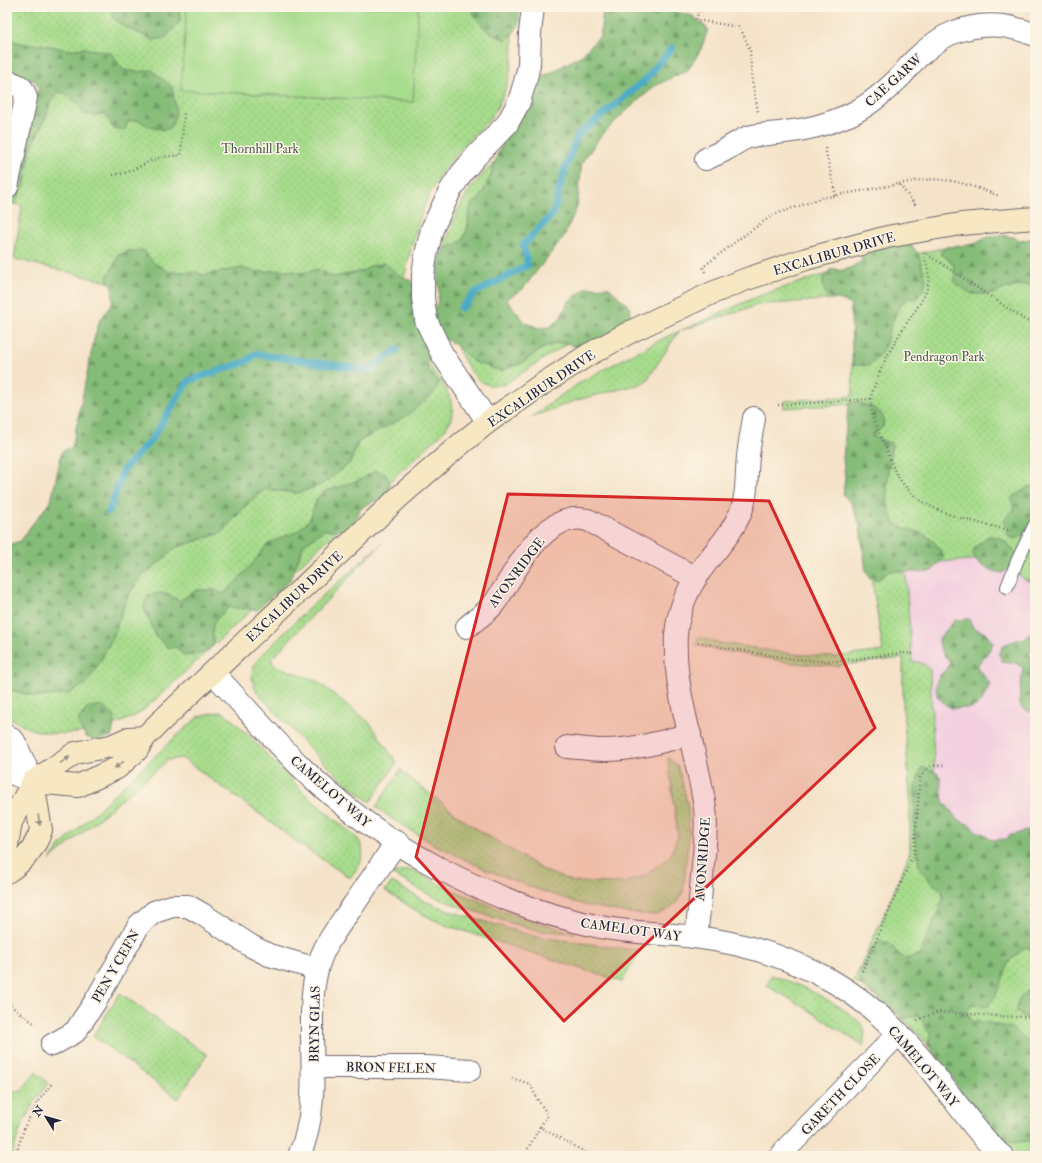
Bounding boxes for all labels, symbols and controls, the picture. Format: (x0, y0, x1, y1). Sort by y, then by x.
street label: CAE GARW (862, 51, 926, 110)
park label: Thornhill Park (221, 141, 300, 157)
street label: EXCALIBUR DRIVE (771, 229, 897, 279)
street label: EXCALIBUR DRIVE (485, 347, 598, 431)
park label: Pendragon Park (903, 349, 986, 365)
street label: AVONRIDGE (485, 534, 548, 612)
street label: EXCALIBUR DRIVE (243, 548, 346, 646)
street label: CAMELOT WAY (287, 752, 375, 832)
one-way arrow (60, 756, 70, 764)
one-way arrow (114, 761, 125, 769)
one-way arrow (36, 814, 42, 826)
street label: AVONRIDGE (692, 817, 714, 902)
street label: CAMELOT WAY (580, 915, 683, 945)
street label: PEN Y CEFN (89, 927, 143, 1006)
street label: BRYN GLAS (306, 985, 324, 1063)
street label: CAMELOT WAY (885, 1023, 963, 1111)
street label: GARETH CLOSE (798, 1051, 884, 1139)
street label: BRON FELEN (346, 1059, 437, 1077)
north arrow (26, 1097, 66, 1137)
text: N (30, 1103, 47, 1120)

